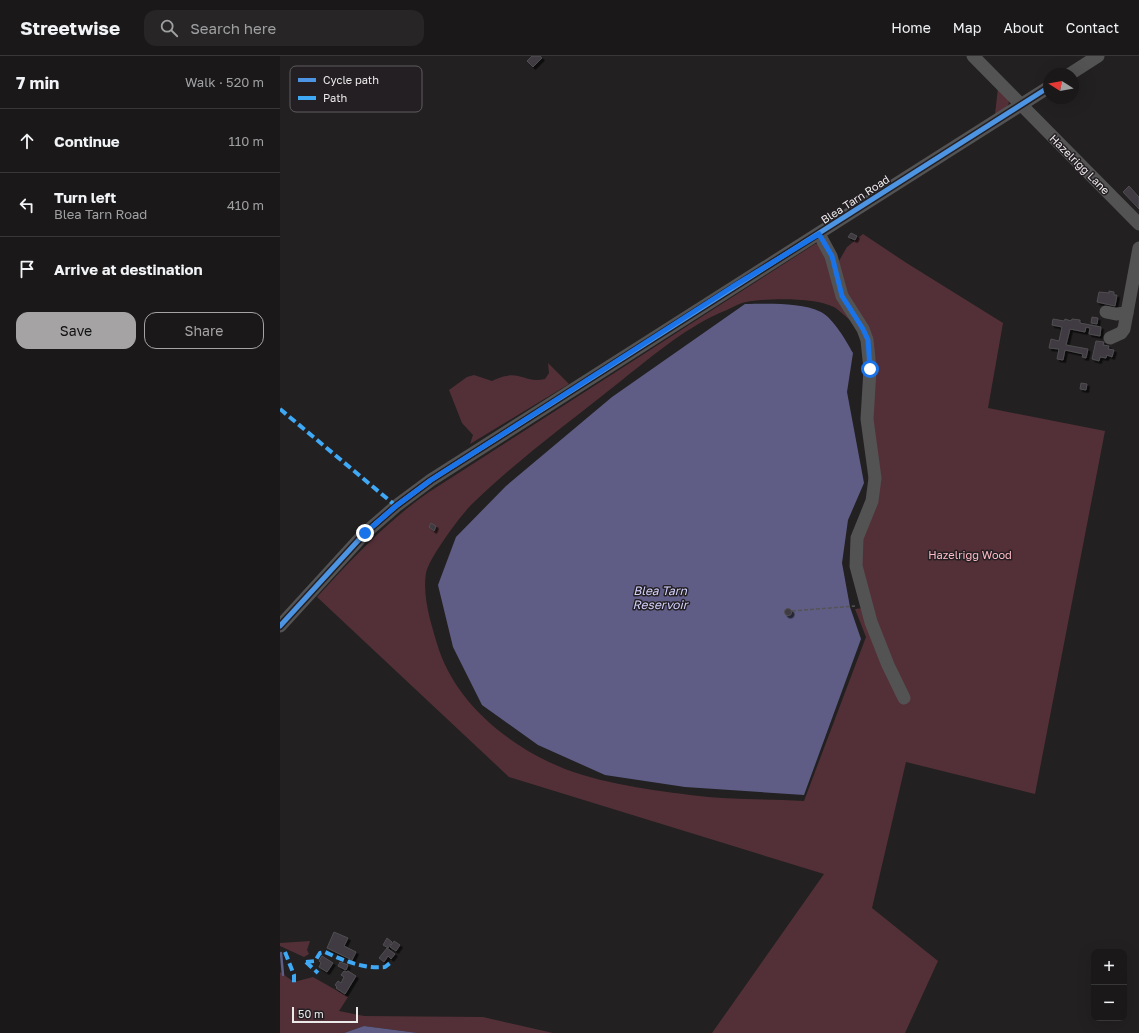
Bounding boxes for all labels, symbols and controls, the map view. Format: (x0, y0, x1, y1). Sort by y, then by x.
search box (144, 10, 424, 46)
text: Streetwise (20, 16, 120, 39)
icon: search (158, 17, 180, 39)
text: Search here (190, 19, 276, 37)
text: Home (891, 19, 931, 36)
text: Map (953, 19, 981, 36)
text: About (1003, 19, 1044, 36)
text: Contact (1066, 19, 1119, 36)
legend (290, 66, 422, 112)
north arrow (1043, 68, 1079, 104)
text: 7 min (16, 72, 59, 93)
text: Cycle path (323, 73, 379, 86)
text: Walk · 520 m (185, 74, 264, 90)
text: Path (323, 91, 347, 104)
icon: ahead (16, 130, 38, 152)
street label: Hazelrigg Lane (1047, 131, 1113, 197)
text: Continue (54, 132, 120, 150)
text: 110 m (229, 133, 264, 149)
street label: Blea Tarn Road (818, 172, 892, 226)
text: Turn left (54, 188, 116, 206)
icon: left (16, 194, 38, 216)
text: 410 m (227, 197, 264, 213)
text: Blea Tarn Road (54, 206, 147, 222)
icon: arrive (16, 258, 38, 280)
text: Arrive at destination (54, 260, 203, 278)
button: Save (16, 312, 136, 349)
button: Share (144, 312, 264, 349)
route start (861, 360, 879, 378)
route end (356, 524, 374, 542)
park label: Hazelrigg Wood (928, 548, 1012, 561)
water label: Blea Tarn Reservoir (633, 583, 690, 612)
map controls (1091, 949, 1127, 1021)
button: + (1091, 949, 1127, 985)
button: − (1091, 985, 1127, 1021)
scale bar (292, 1005, 358, 1024)
text: 50 m (298, 1007, 324, 1020)

